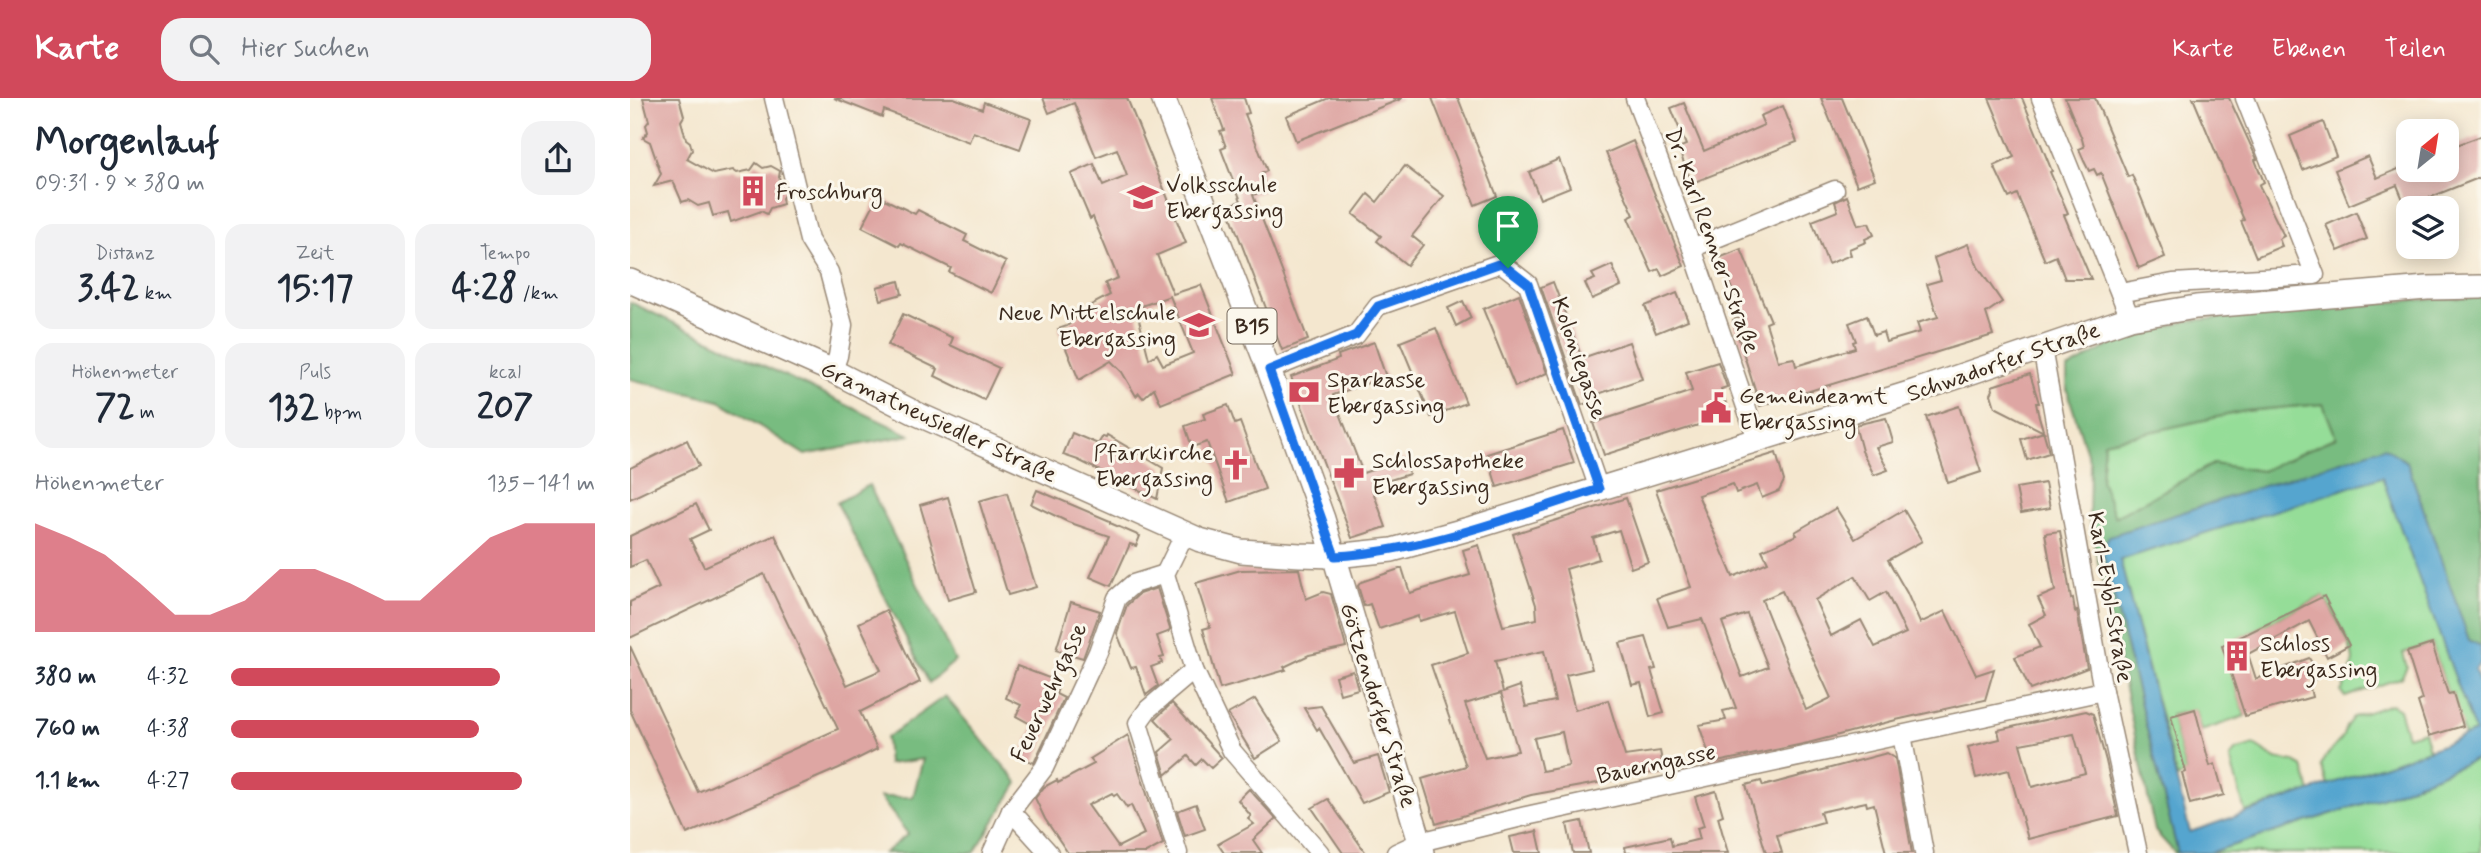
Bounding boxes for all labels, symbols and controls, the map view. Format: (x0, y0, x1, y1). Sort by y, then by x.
search box (161, 18, 651, 81)
text: Karte (35, 27, 119, 71)
icon: search (185, 30, 223, 68)
text: Hier suchen (241, 32, 370, 66)
text: Karte (2172, 34, 2234, 65)
text: Ebenen (2272, 34, 2346, 65)
text: Teilen (2384, 34, 2446, 65)
text: Morgenlauf (35, 118, 219, 167)
north arrow (2396, 119, 2459, 182)
map controls (2396, 119, 2459, 259)
button: share (521, 121, 595, 195)
street label: Dr. Karl Renner-Straße (1656, 124, 1766, 358)
text: 09:31 · 9 × 380 m (35, 169, 205, 199)
place label: Volksschule Ebergassing (1166, 171, 1283, 229)
building icon: Froschburg (736, 174, 770, 208)
place label: Froschburg (776, 178, 883, 210)
school or university icon: Volksschule Ebergassing (1126, 180, 1160, 214)
pin (1478, 196, 1538, 268)
button: layers (2396, 196, 2459, 259)
icon: arrive (1489, 207, 1527, 245)
text: Distanz (95, 241, 155, 266)
text: Zeit (296, 241, 334, 266)
text: Tempo (480, 241, 530, 266)
text: 3.42 (78, 266, 140, 312)
text: 15:17 (277, 266, 353, 312)
text: 4:28 (451, 266, 517, 312)
text: km (140, 281, 172, 306)
text: /km (517, 281, 559, 306)
street label: Koloniegasse (1543, 294, 1613, 424)
place label: Neue Mittelschule Ebergassing (998, 299, 1176, 357)
school or university icon: Neue Mittelschule Ebergassing (1182, 308, 1216, 342)
road number: B15 (1228, 308, 1276, 344)
street label: Schwadorfer Straße (1903, 316, 2104, 410)
street label: Gramatneusiedler Straße (815, 355, 1061, 491)
text: Höhenmeter (72, 360, 178, 385)
text: Puls (299, 360, 331, 385)
text: kcal (489, 360, 521, 385)
place label: Sparkasse Ebergassing (1327, 366, 1444, 424)
bank icon: Sparkasse Ebergassing (1287, 375, 1321, 409)
place label: Gemeindeamt Ebergassing (1739, 382, 1888, 440)
text: 72 (95, 385, 135, 431)
text: 132 (268, 385, 319, 431)
text: 207 (477, 385, 533, 431)
public building icon: Gemeindeamt Ebergassing (1699, 391, 1733, 425)
text: m (135, 400, 155, 425)
text: bpm (319, 400, 362, 425)
place label: Pfarrkirche Ebergassing (1093, 439, 1213, 497)
place label: Schlossapotheke Ebergassing (1372, 447, 1524, 505)
church icon: Pfarrkirche Ebergassing (1219, 448, 1253, 482)
pharmacy icon: Schlossapotheke Ebergassing (1332, 456, 1366, 490)
text: Höhenmeter (35, 469, 164, 499)
text: 135–141 m (487, 469, 595, 499)
street label: Karl-Eybl-Straße (2079, 510, 2139, 685)
street label: Götzendorfer Straße (1332, 599, 1423, 812)
street label: Feuerwehrgasse (1004, 618, 1097, 768)
place label: Schloss Ebergassing (2260, 630, 2377, 688)
building icon: Schloss Ebergassing (2220, 639, 2254, 673)
text: 380 m (35, 662, 96, 692)
text: 4:32 (147, 662, 189, 692)
text: 760 m (35, 714, 100, 744)
text: 4:38 (147, 714, 190, 744)
street label: Bauerngasse (1594, 738, 1719, 794)
text: 1.1 km (35, 766, 100, 796)
text: 4:27 (147, 766, 189, 796)

